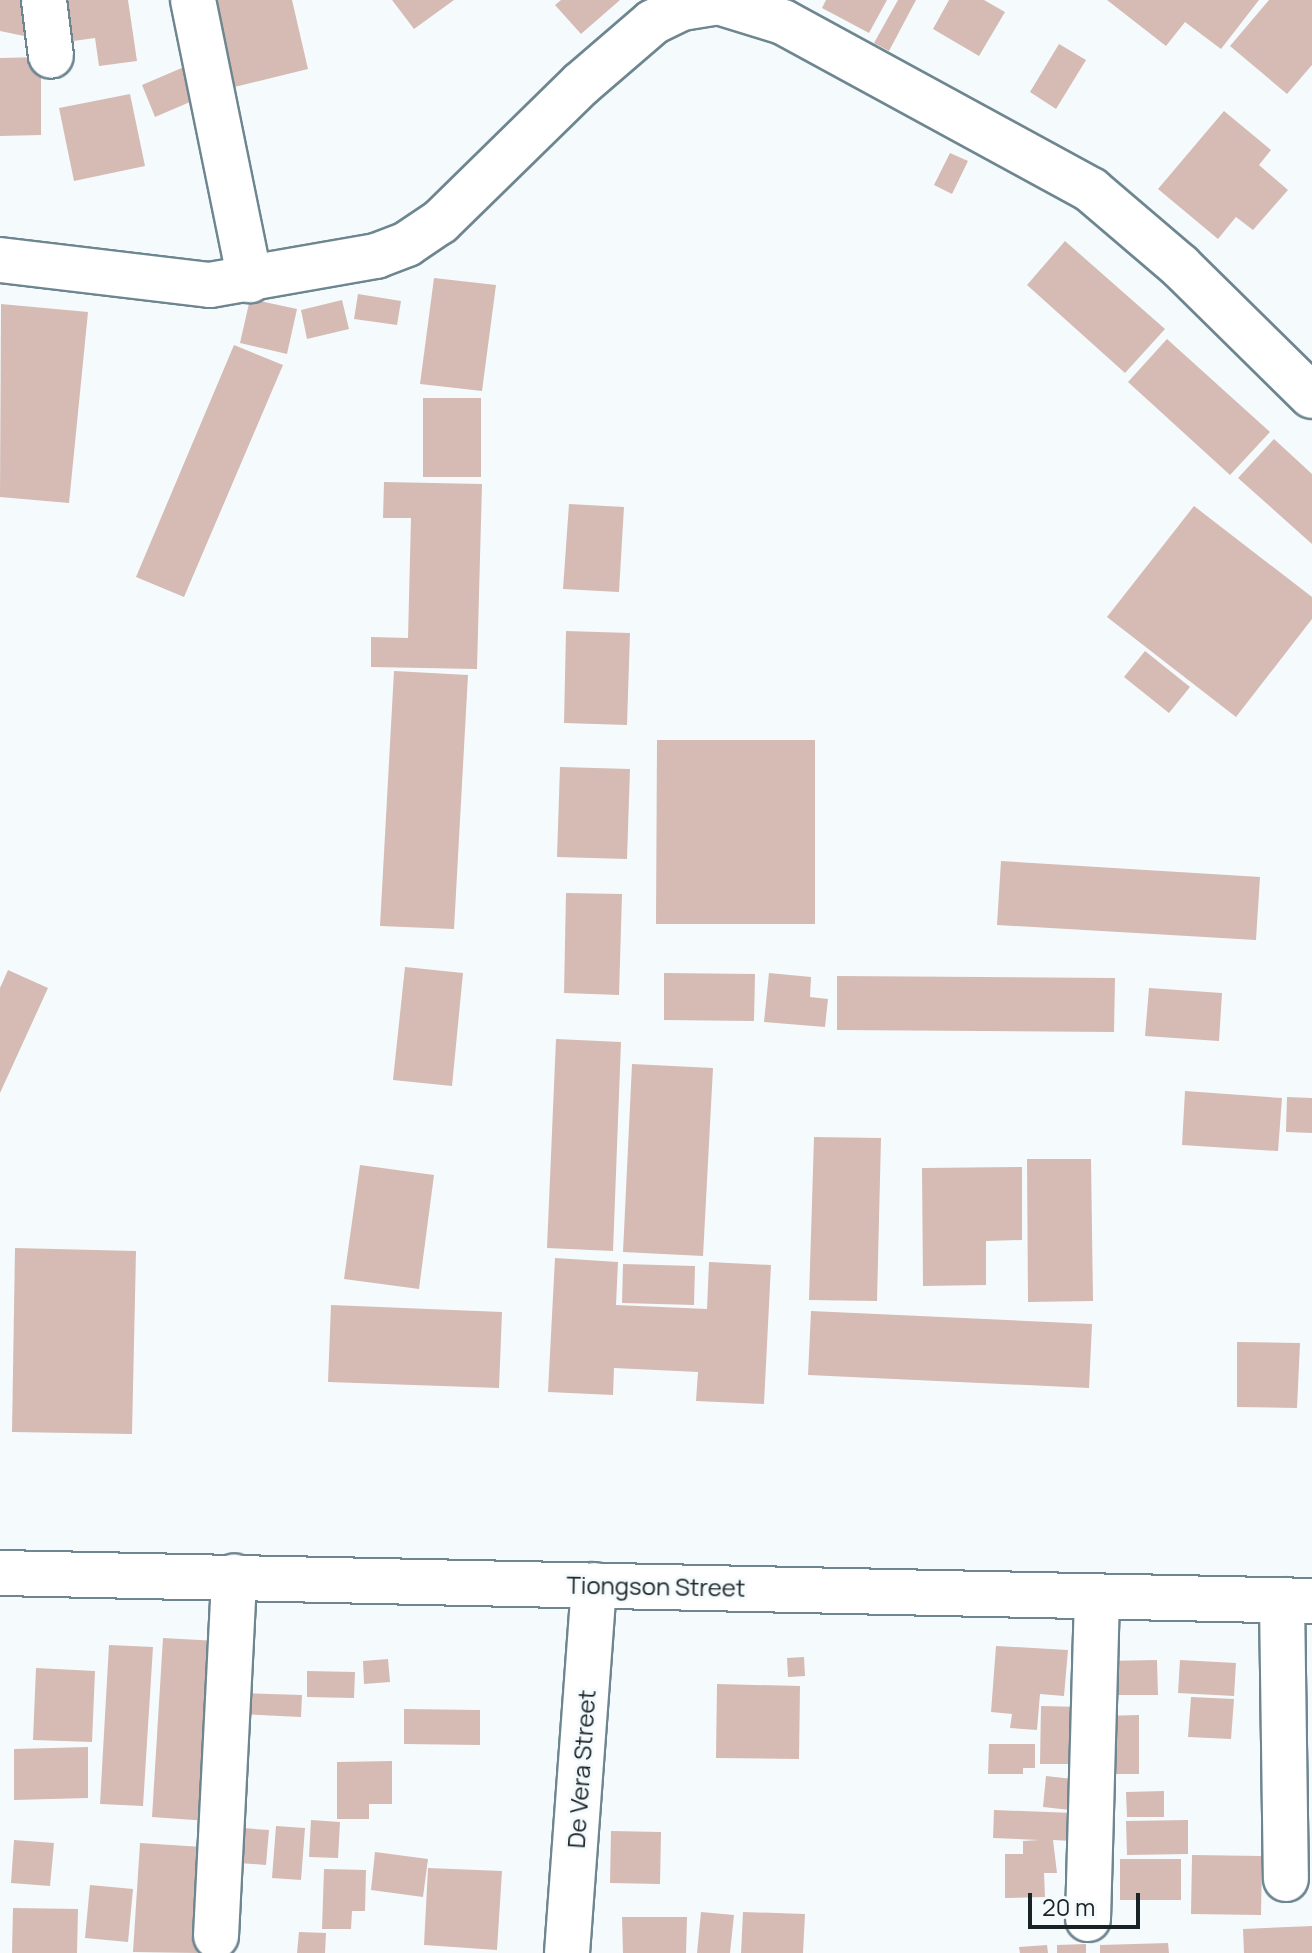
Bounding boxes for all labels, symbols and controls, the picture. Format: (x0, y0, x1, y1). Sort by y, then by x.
street label: Tiongson Street (566, 1570, 746, 1602)
street label: De Vera Street (561, 1689, 601, 1849)
scale bar (1032, 1877, 1144, 1927)
text: 20 m (1042, 1890, 1095, 1923)

